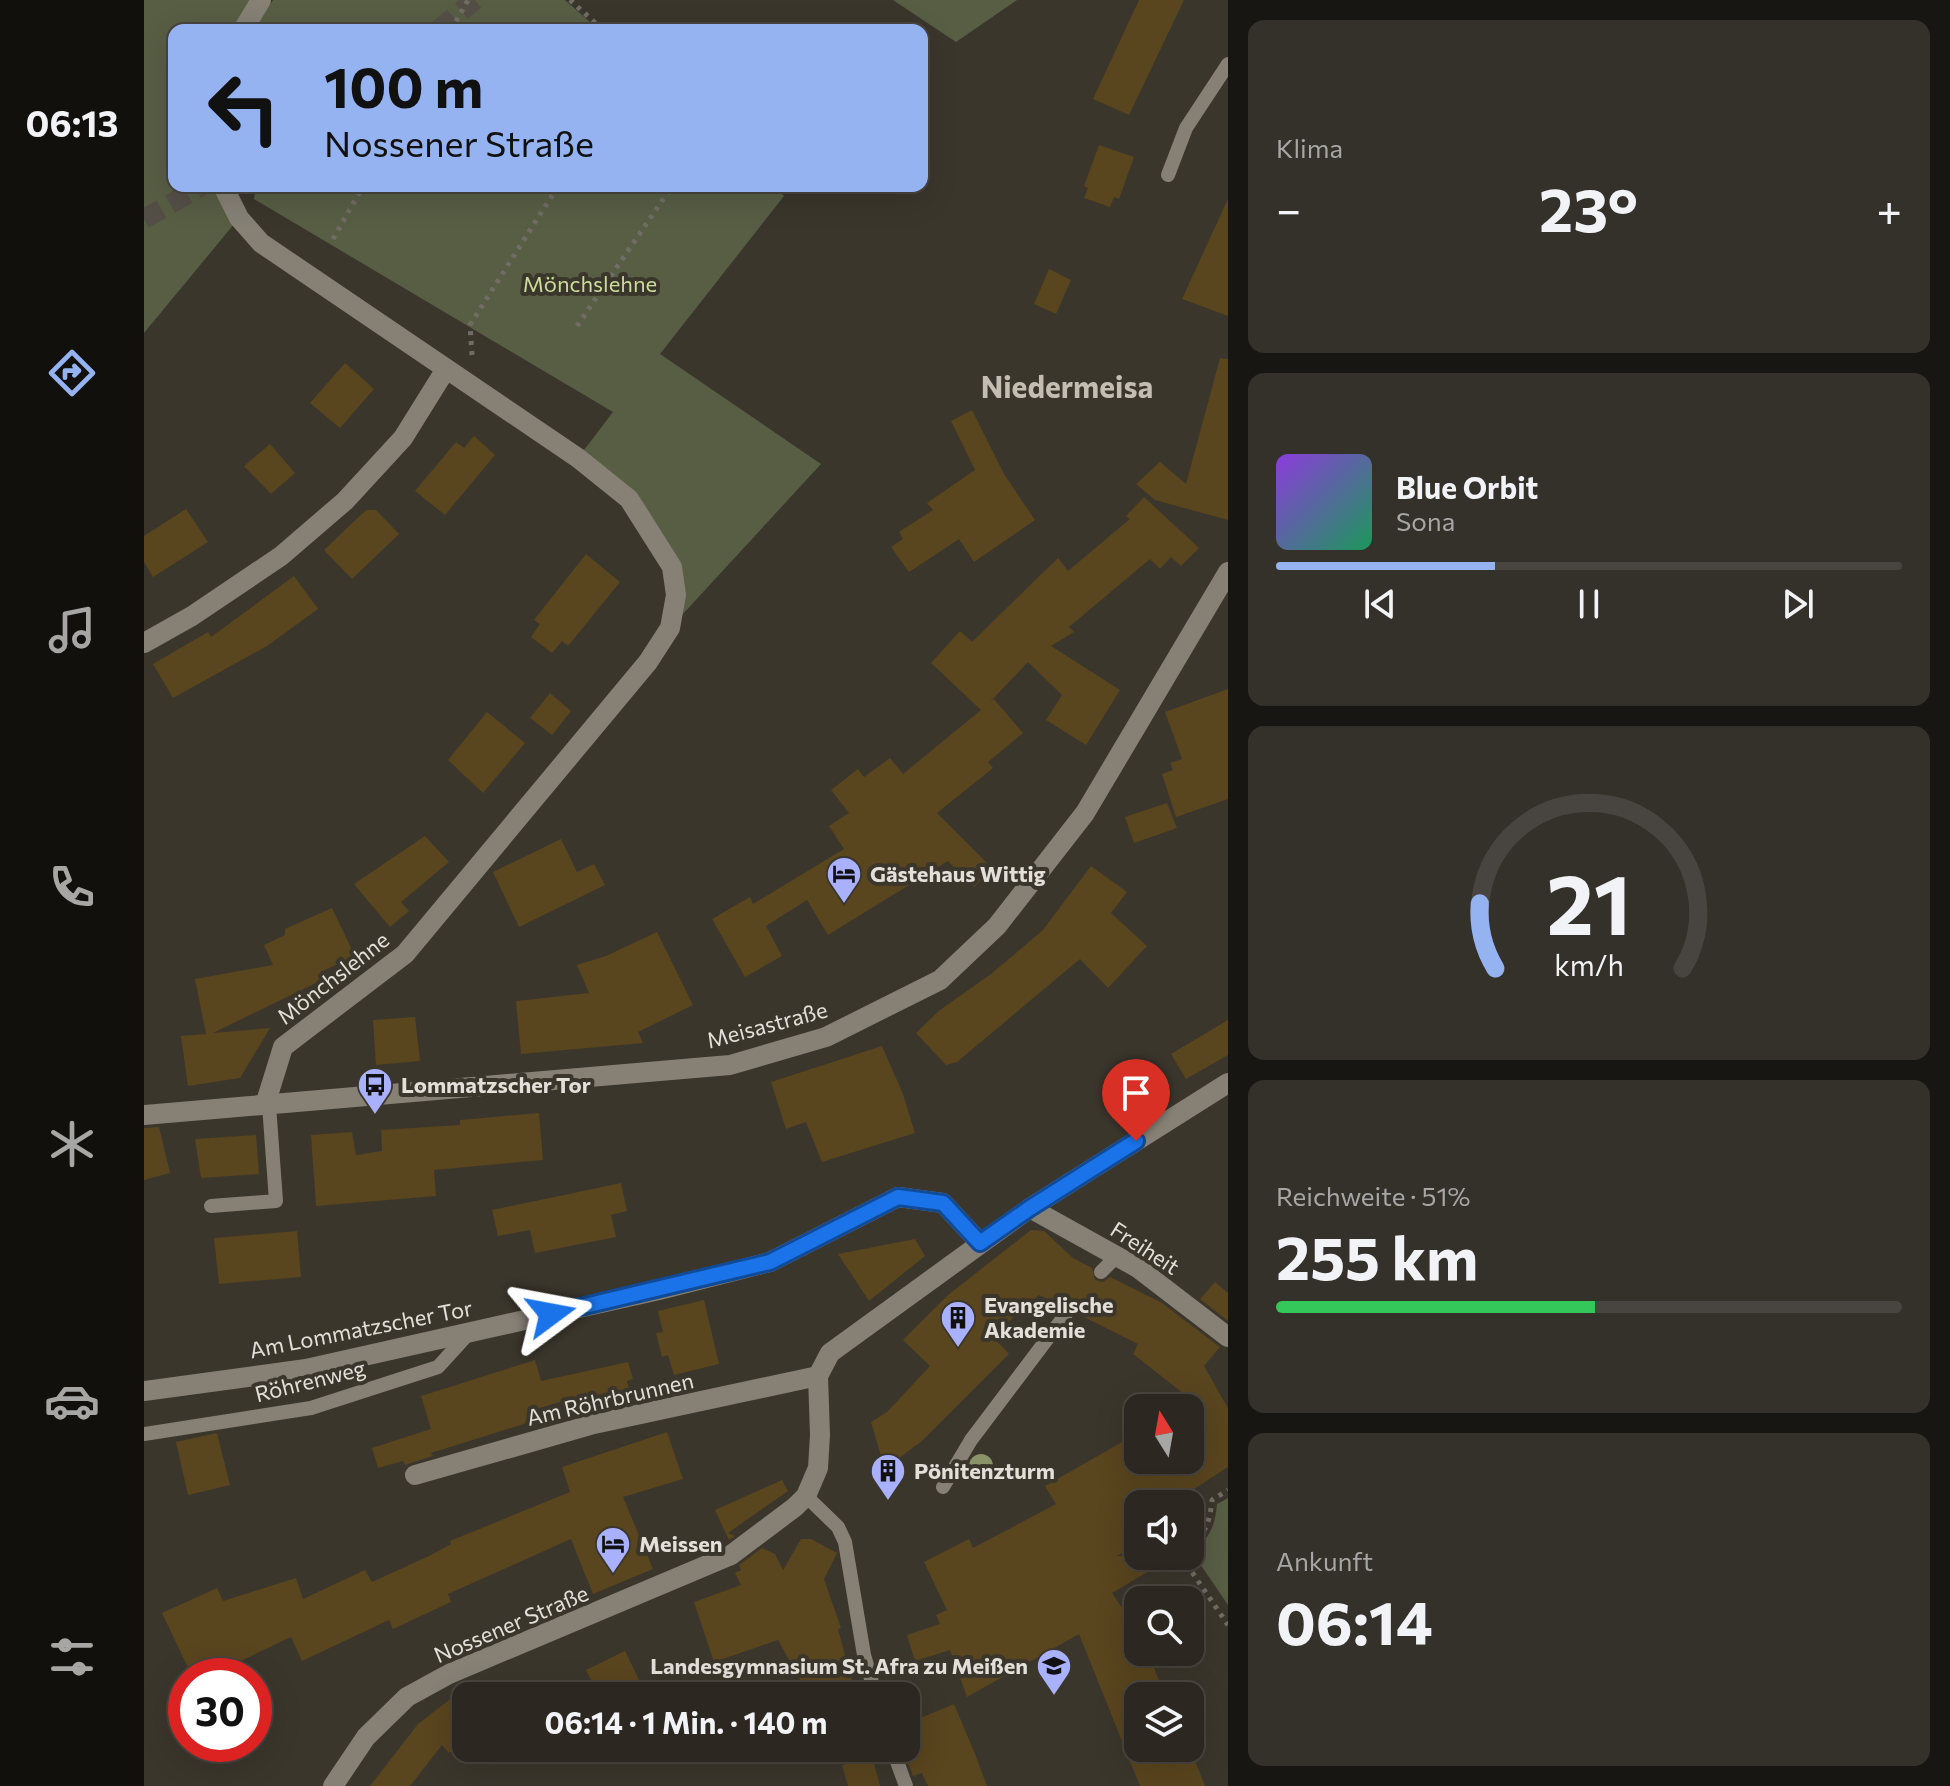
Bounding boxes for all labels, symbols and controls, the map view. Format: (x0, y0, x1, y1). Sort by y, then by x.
text: 100 m (324, 51, 483, 120)
icon: left (192, 56, 296, 160)
text: 06:13 (26, 100, 118, 144)
text: Nossener Straße (324, 120, 594, 164)
text: Klima (1276, 132, 1343, 163)
text: 23° (1539, 171, 1638, 244)
text: − (1276, 181, 1301, 235)
text: + (1876, 181, 1902, 235)
park label: Mönchslehne (523, 270, 657, 297)
icon: directions (44, 345, 100, 401)
district label: Niedermeisa (981, 367, 1153, 404)
text: Blue Orbit (1396, 468, 1538, 505)
text: Sona (1396, 505, 1455, 536)
icon: previous (1358, 582, 1402, 626)
icon: pause (1567, 582, 1611, 626)
icon: next (1776, 582, 1820, 626)
icon: music (44, 602, 100, 658)
text: 21 (1547, 850, 1631, 952)
hotel icon: Gästehaus Wittig (825, 855, 863, 905)
icon: phone (44, 859, 100, 915)
place label: Gästehaus Wittig (870, 860, 1046, 887)
street label: Mönchslehne (271, 926, 394, 1030)
text: km/h (1554, 947, 1624, 982)
street label: Meisastraße (704, 995, 830, 1054)
pin (1102, 1059, 1170, 1141)
bus stop icon: Lommatzscher Tor (356, 1066, 394, 1116)
place label: Lommatzscher Tor (401, 1071, 591, 1098)
icon: arrive (1114, 1071, 1158, 1115)
icon: climate (44, 1116, 100, 1172)
text: Reichweite · 51% (1276, 1180, 1470, 1211)
street label: Freiheit (1106, 1215, 1185, 1280)
text: 255 km (1276, 1219, 1478, 1292)
position arrow (509, 1272, 593, 1356)
place label: Evangelische Akademie (984, 1291, 1113, 1343)
street label: Am Lommatzscher Tor (247, 1294, 475, 1363)
building icon: Evangelische Akademie (939, 1299, 977, 1349)
street label: Röhrenweg (252, 1354, 368, 1407)
street label: Am Röhrbrunnen (524, 1366, 696, 1431)
icon: car (44, 1373, 100, 1429)
north arrow (1124, 1394, 1204, 1474)
map controls (1124, 1394, 1204, 1762)
building icon: Pönitenzturm (869, 1452, 907, 1502)
place label: Pönitenzturm (914, 1457, 1055, 1484)
button: sound (1124, 1490, 1204, 1570)
hotel icon: Meissen (594, 1525, 632, 1575)
place label: Meissen (639, 1530, 723, 1557)
text: Ankunft (1276, 1545, 1373, 1576)
street label: Nossener Straße (430, 1579, 592, 1668)
text: 06:14 (1276, 1584, 1433, 1657)
button: search (1124, 1586, 1204, 1666)
icon: filters (44, 1629, 100, 1685)
school or university icon: Landesgymnasium St. Afra zu Meißen (1035, 1647, 1073, 1697)
place label: Landesgymnasium St. Afra zu Meißen (650, 1652, 1028, 1679)
speed limit sign: 30 (168, 1658, 272, 1762)
button: layers (1124, 1682, 1204, 1762)
text: 06:14 · 1 Min. · 140 m (545, 1703, 827, 1740)

